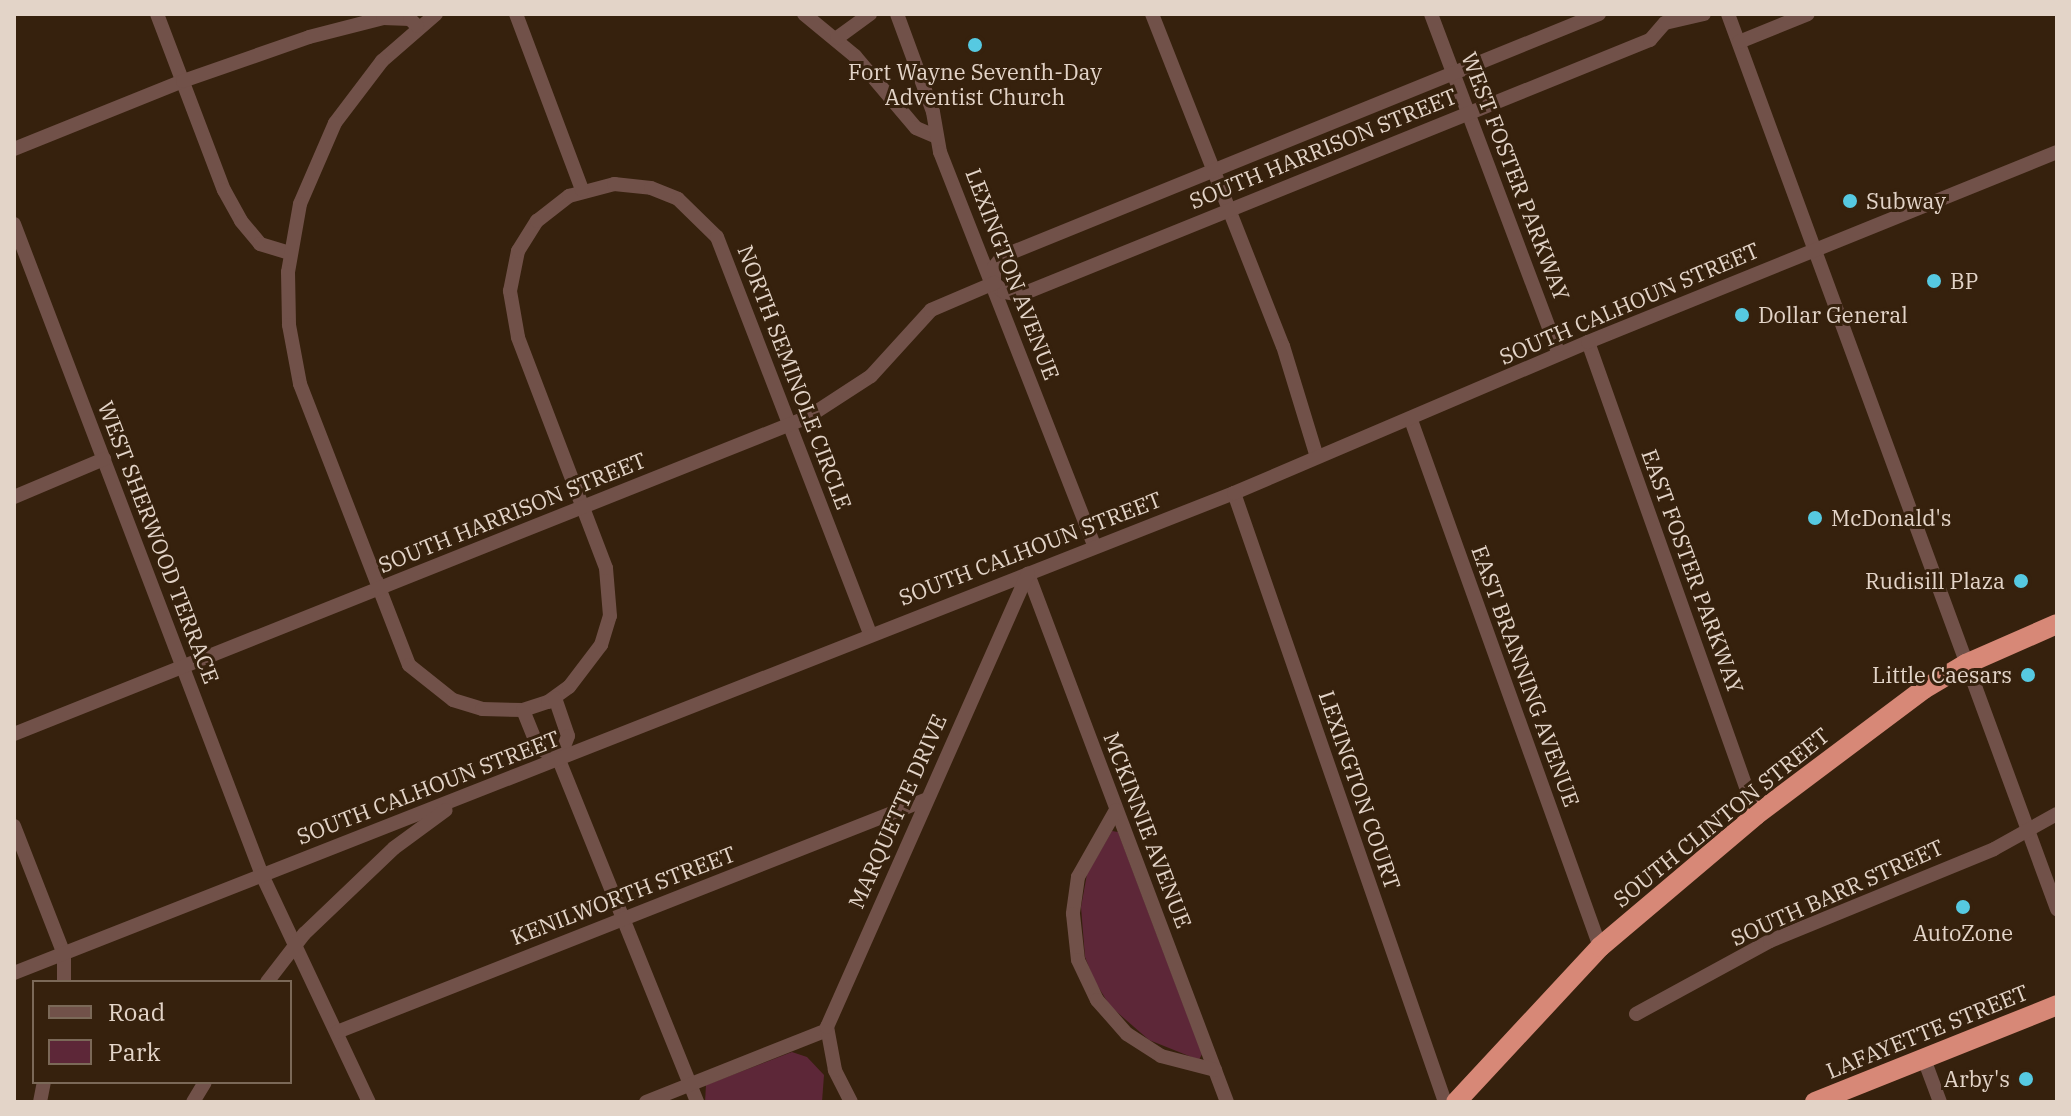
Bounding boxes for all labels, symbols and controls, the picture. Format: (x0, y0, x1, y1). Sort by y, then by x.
marker: Fort Wayne Seventh-Day Adventist Church (966, 36, 984, 54)
street label: WEST FOSTER PARKWAY (1456, 48, 1576, 304)
place label: Fort Wayne Seventh-Day Adventist Church (848, 58, 1102, 110)
street label: SOUTH HARRISON STREET (1185, 82, 1461, 214)
street label: LEXINGTON AVENUE (961, 165, 1065, 383)
place label: Subway (1866, 188, 1946, 214)
marker: Subway (1841, 192, 1859, 210)
street label: SOUTH CALHOUN STREET (1495, 236, 1763, 370)
street label: NORTH SEMINOLE CIRCLE (732, 241, 858, 513)
place label: BP (1950, 268, 1978, 294)
marker: BP (1925, 272, 1943, 290)
place label: Dollar General (1758, 302, 1908, 328)
marker: Dollar General (1733, 306, 1751, 324)
street label: WEST SHERWOOD TERRACE (93, 397, 225, 687)
street label: EAST FOSTER PARKWAY (1636, 445, 1750, 697)
street label: SOUTH HARRISON STREET (374, 446, 650, 578)
street label: SOUTH CALHOUN STREET (895, 486, 1165, 610)
place label: McDonald's (1831, 505, 1952, 531)
marker: McDonald's (1806, 509, 1824, 527)
street label: EAST BRANNING AVENUE (1466, 542, 1586, 810)
place label: Rudisill Plaza (1865, 568, 2005, 594)
marker: Rudisill Plaza (2012, 572, 2030, 590)
place label: Little Caesars (1872, 662, 2012, 688)
marker: Little Caesars (2019, 666, 2037, 684)
street label: LEXINGTON COURT (1314, 687, 1406, 893)
street label: MARQUETTE DRIVE (842, 710, 952, 912)
street label: SOUTH CLINTON STREET (1608, 722, 1834, 912)
street label: SOUTH CALHOUN STREET (293, 725, 563, 849)
street label: MCKINNIE AVENUE (1098, 728, 1198, 932)
street label: SOUTH BARR STREET (1727, 833, 1947, 951)
street label: KENILWORTH STREET (507, 840, 739, 950)
marker: AutoZone (1954, 898, 1972, 916)
place label: AutoZone (1913, 920, 2013, 946)
street label: LAFAYETTE STREET (1822, 978, 2032, 1084)
legend (32, 980, 292, 1084)
text: Road (108, 996, 165, 1028)
text: Park (108, 1036, 160, 1068)
place label: Arby's (1944, 1066, 2010, 1092)
marker: Arby's (2017, 1070, 2035, 1088)

